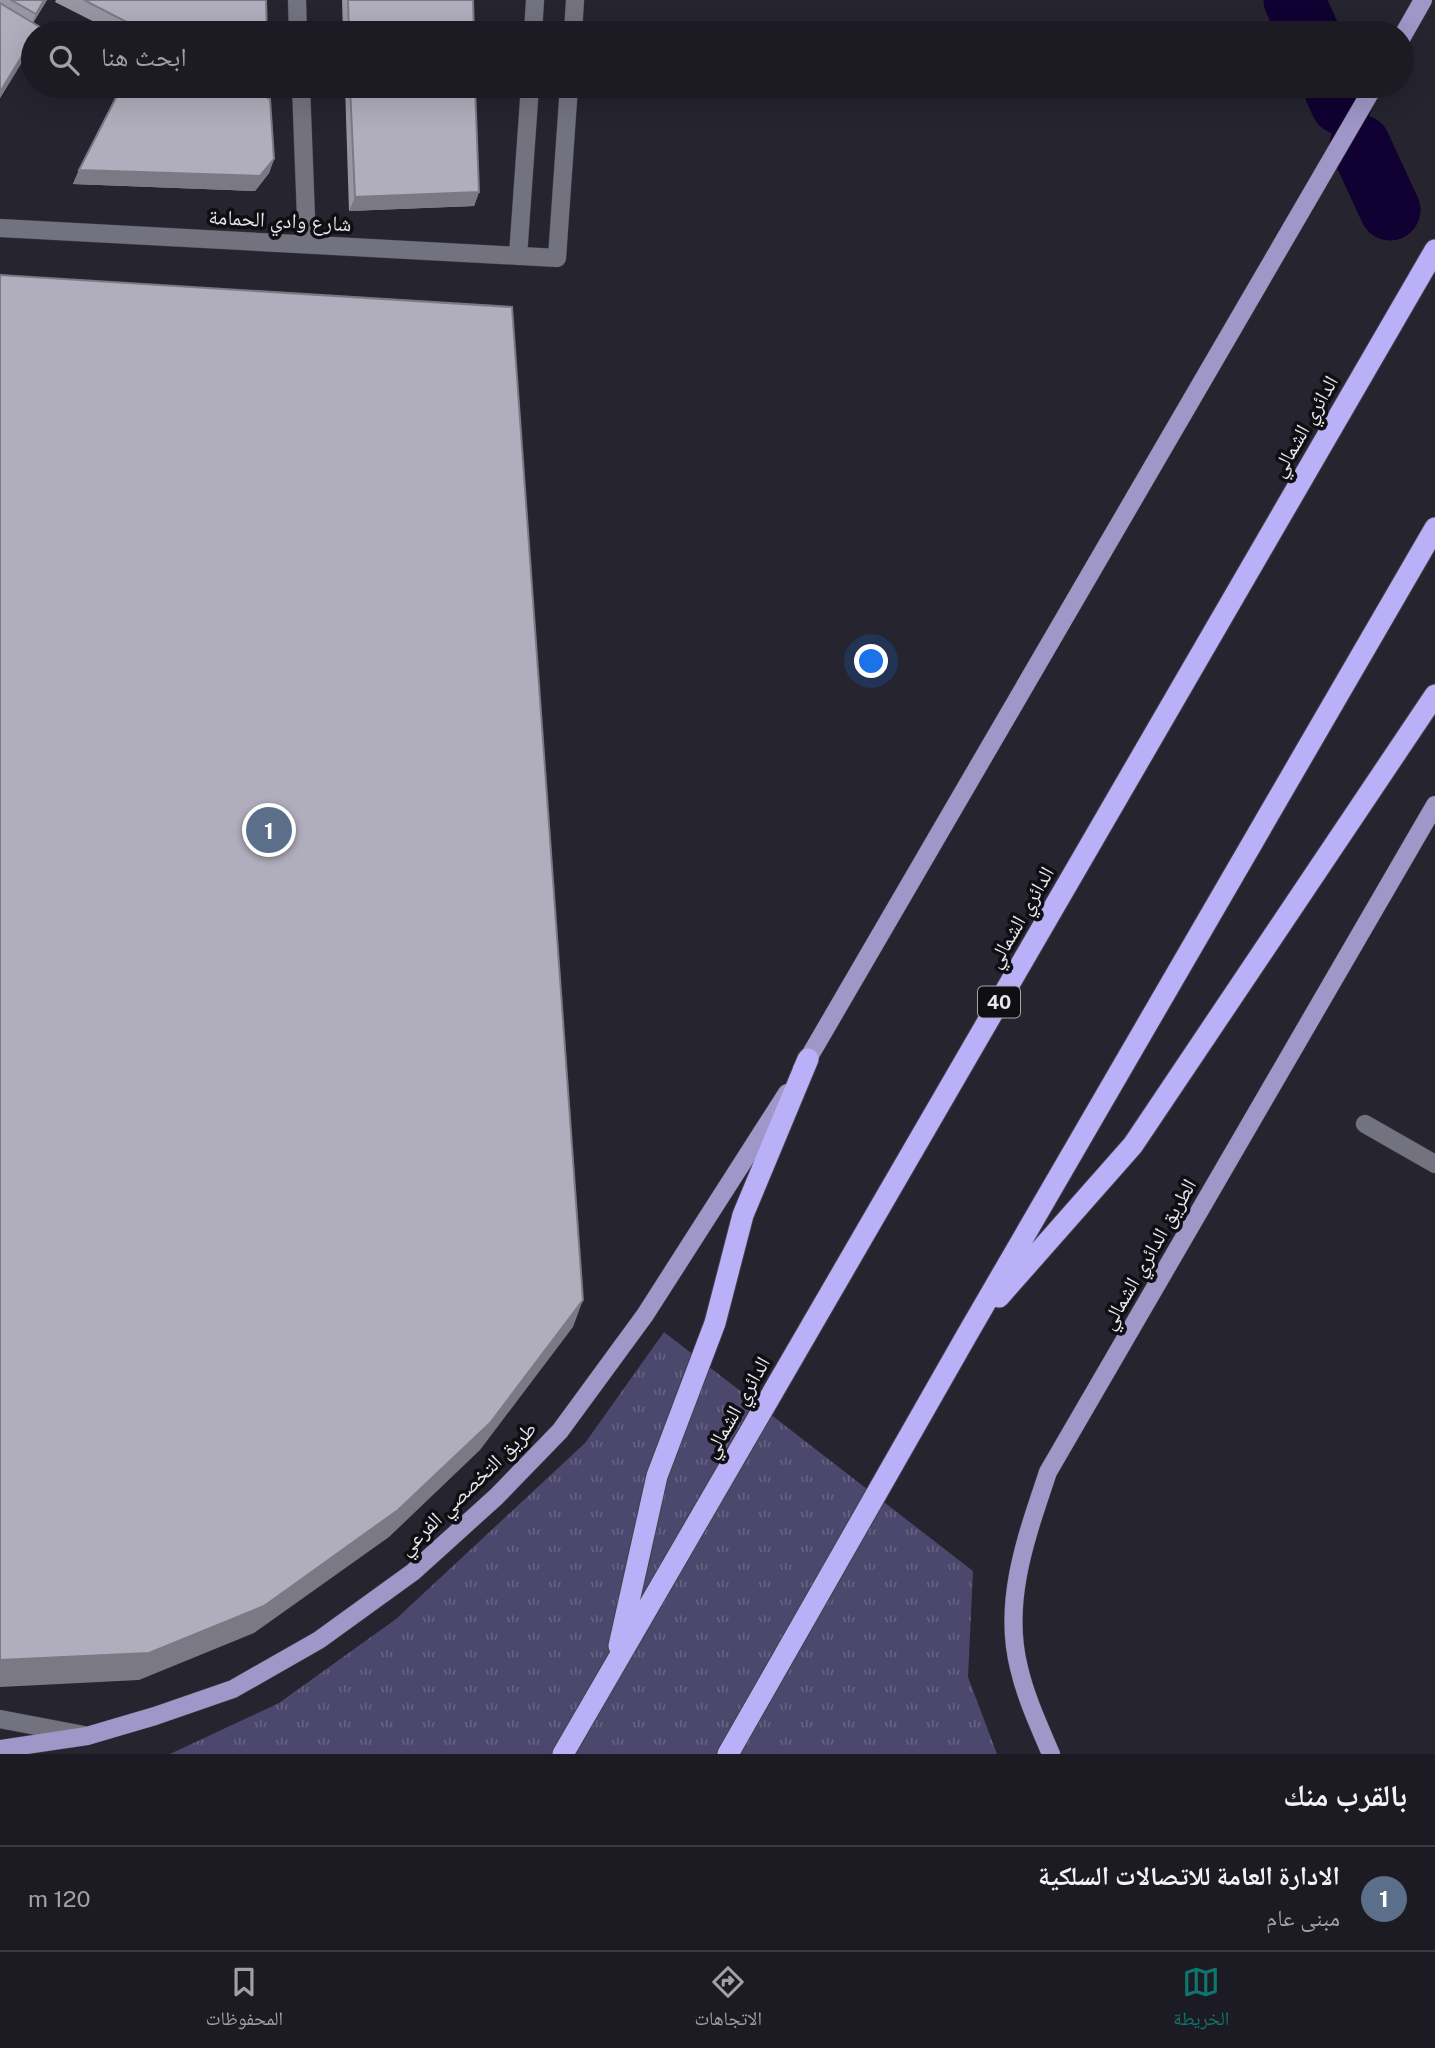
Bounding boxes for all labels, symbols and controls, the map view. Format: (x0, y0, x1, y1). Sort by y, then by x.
search box (21, 21, 1414, 98)
icon: search (45, 41, 83, 79)
text: ابحث هنا (101, 41, 187, 72)
street label: شارع وادي الحمامة (208, 204, 352, 241)
street label: الدائري الشمالي (1265, 371, 1347, 483)
your location (854, 644, 888, 678)
pin: 1 (246, 804, 292, 856)
street label: الدائري الشمالي (981, 862, 1063, 974)
road number: 40 (978, 986, 1020, 1018)
street label: الطريق الدائري الشمالي (1095, 1174, 1205, 1336)
street label: الدائري الشمالي (697, 1352, 779, 1464)
street label: طريق التخصصي الفرعي (393, 1416, 544, 1563)
text: بالقرب منك (1283, 1777, 1407, 1813)
text: الادارة العامة للاتصالات السلكية (1038, 1860, 1340, 1891)
text: 120 m (28, 1885, 91, 1912)
text: 1 (1379, 1885, 1389, 1912)
text: مبنى عام (1266, 1904, 1340, 1931)
tab: المحفوظات (206, 1963, 283, 2037)
tab: الاتجاهات (694, 1963, 762, 2037)
tab: الخريطة (1173, 1963, 1229, 2037)

